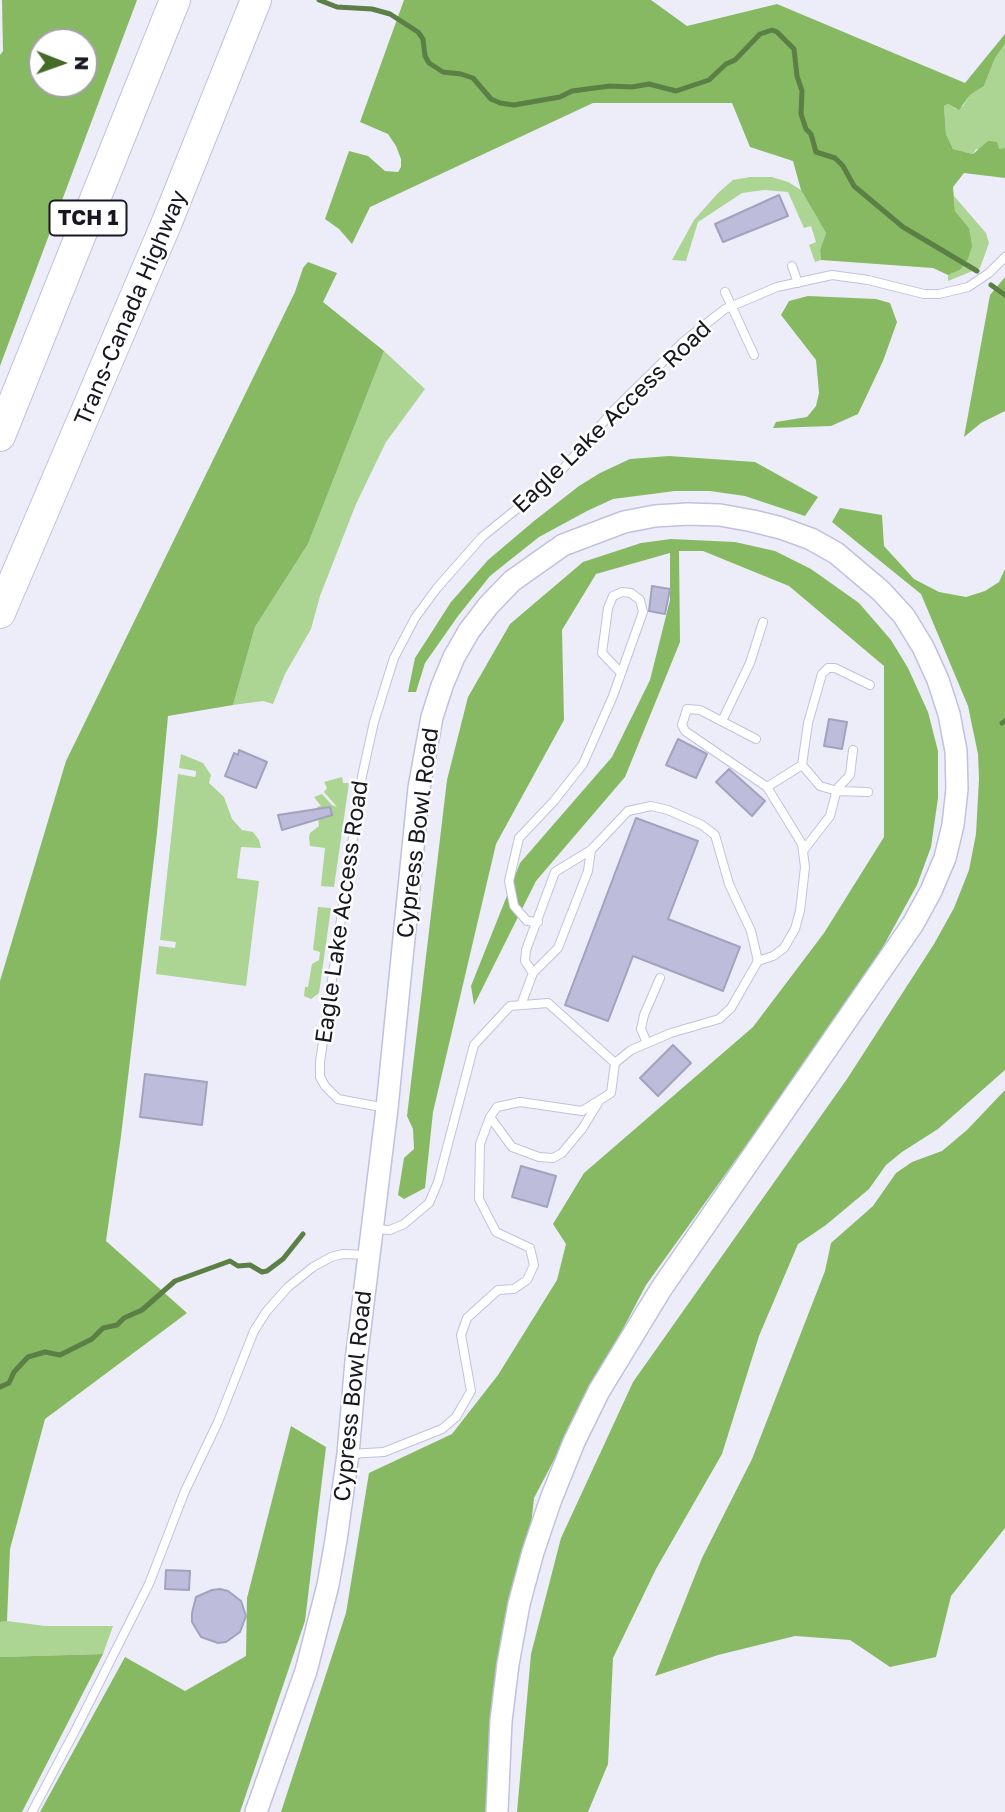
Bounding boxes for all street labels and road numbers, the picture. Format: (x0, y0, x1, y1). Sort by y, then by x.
street label: Trans-Canada Highway (69, 186, 193, 430)
road number: TCH 1 (50, 200, 126, 235)
street label: Eagle Lake Access Road (507, 315, 717, 519)
street label: Cypress Bowl Road (391, 726, 445, 940)
street label: Eagle Lake Access Road (310, 779, 374, 1045)
street label: Cypress Bowl Road (328, 1289, 378, 1503)

